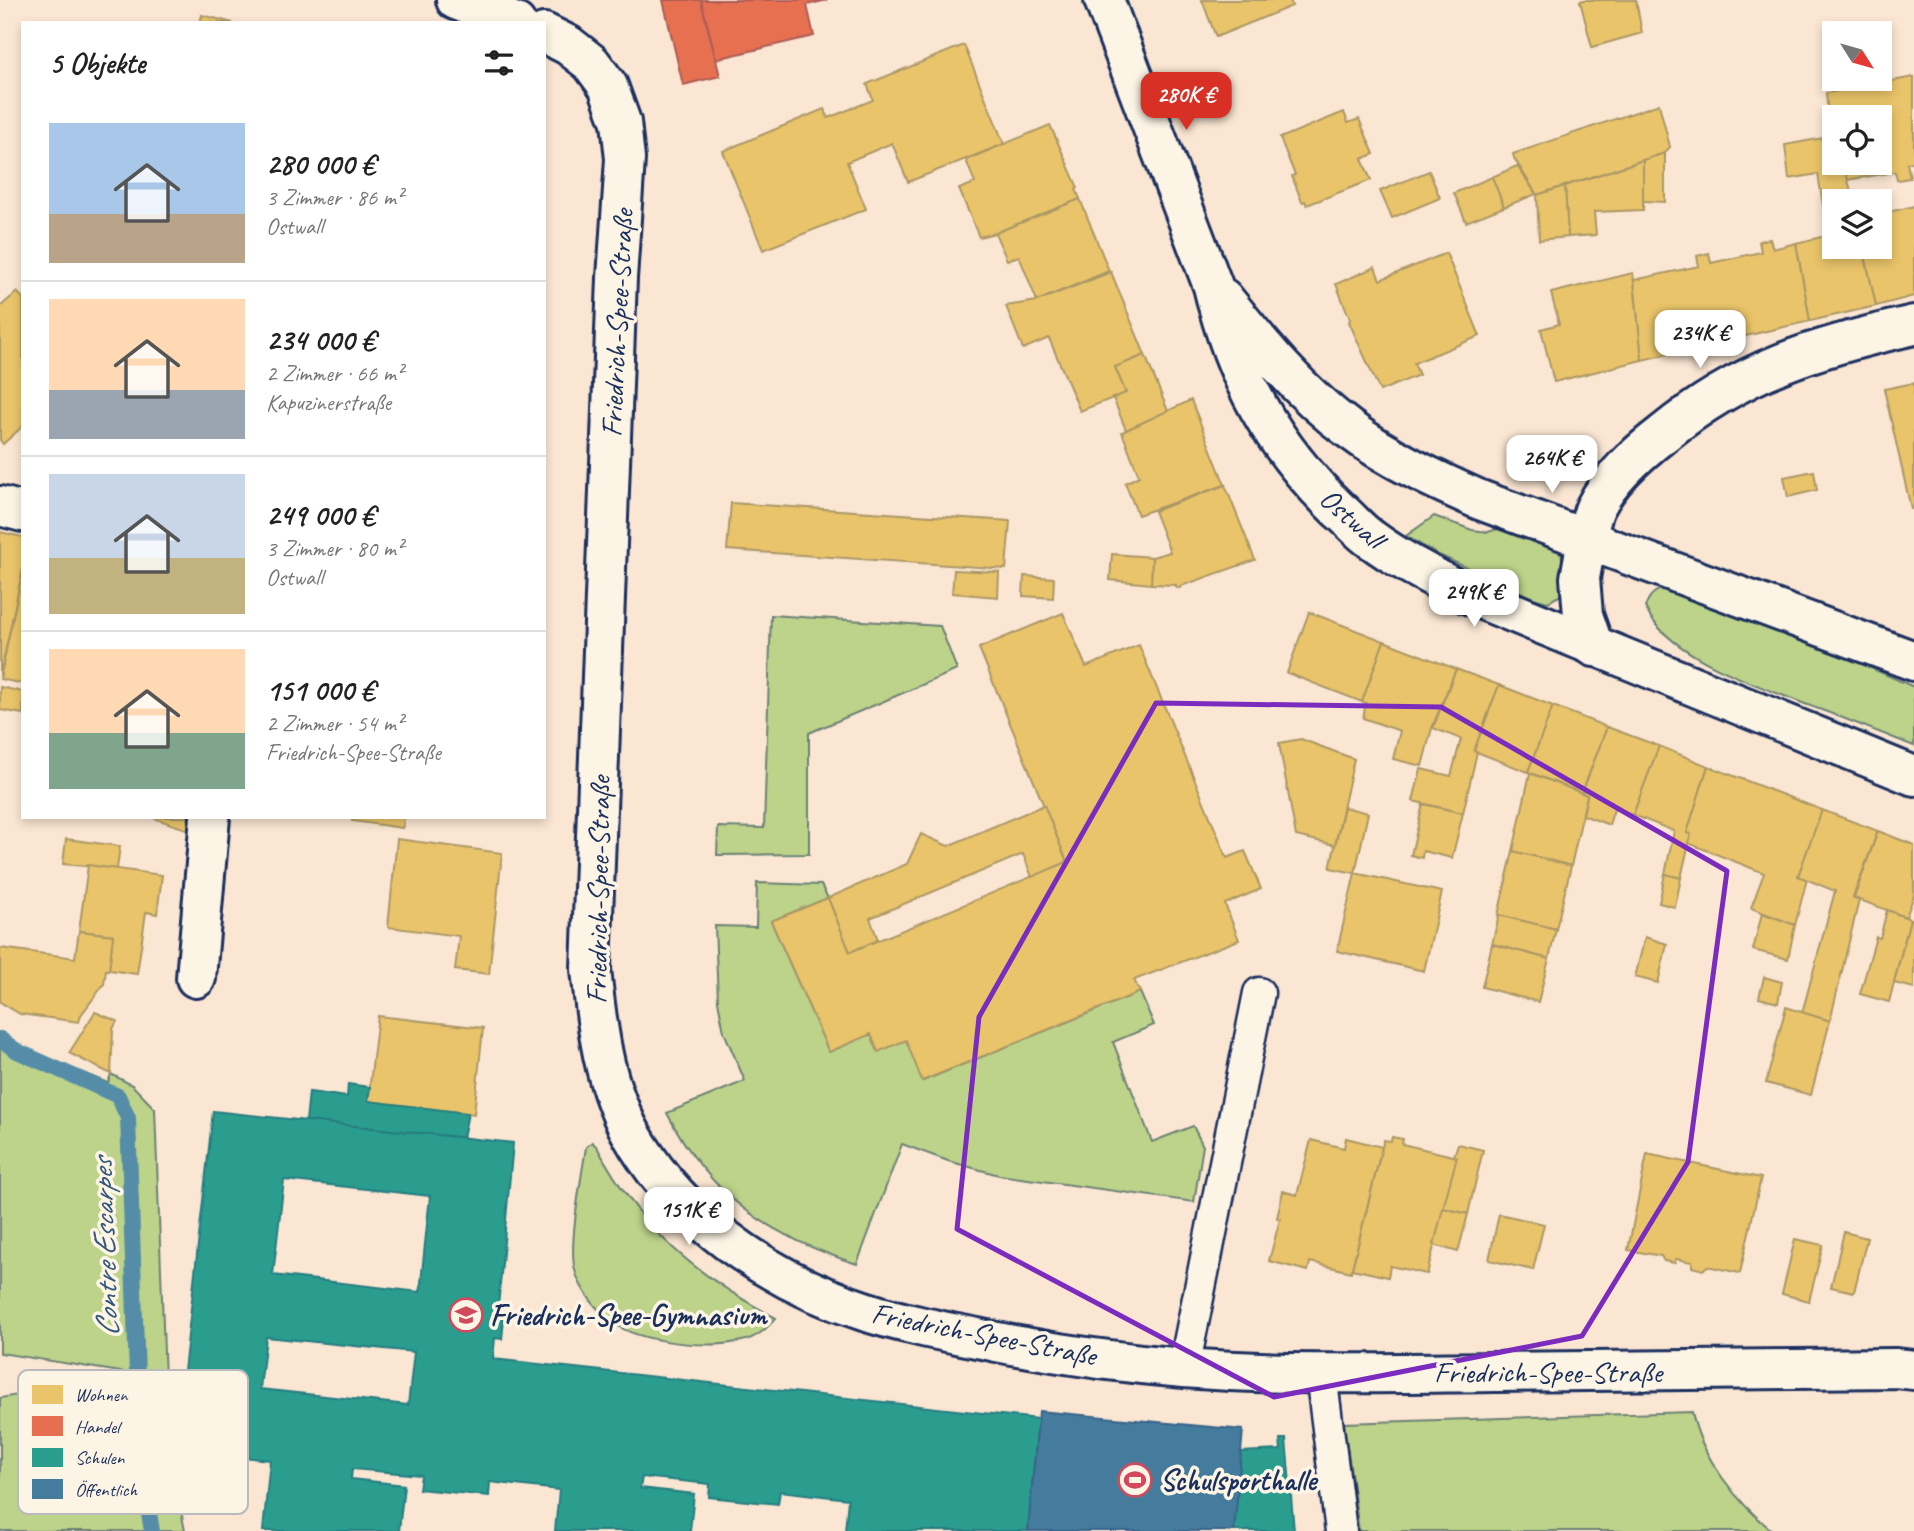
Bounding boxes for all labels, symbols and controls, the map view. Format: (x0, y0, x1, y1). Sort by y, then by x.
north arrow (1822, 21, 1892, 91)
map controls (1822, 21, 1892, 259)
text: 5 Objekte (49, 44, 145, 82)
icon: filters (480, 44, 518, 82)
pin: 280K € (1129, 72, 1243, 132)
text: 280K € (1157, 80, 1215, 109)
button: locate (1822, 105, 1892, 175)
text: 280 000 € (266, 145, 375, 183)
icon: home (105, 151, 189, 235)
text: 3 Zimmer · 86 m² (266, 183, 403, 212)
button: layers (1822, 189, 1892, 259)
street label: Friedrich-Spee-Straße (592, 206, 642, 438)
text: Ostwall (266, 212, 323, 241)
pin: 234K € (1643, 310, 1757, 370)
text: 234K € (1671, 318, 1729, 347)
text: 234 000 € (266, 321, 375, 359)
icon: home (105, 327, 189, 411)
text: 2 Zimmer · 66 m² (266, 359, 403, 388)
text: Kapuzinerstraße (266, 388, 391, 417)
pin: 264K € (1495, 435, 1609, 495)
text: 264K € (1522, 443, 1582, 472)
street label: Ostwall (1312, 479, 1396, 560)
text: 249 000 € (266, 496, 375, 534)
icon: home (105, 502, 189, 586)
text: 3 Zimmer · 80 m² (266, 534, 403, 563)
text: Ostwall (266, 563, 323, 592)
pin: 249K € (1417, 570, 1531, 629)
text: 249K € (1445, 577, 1503, 606)
text: 151 000 € (266, 671, 375, 709)
icon: home (105, 677, 189, 761)
text: 2 Zimmer · 54 m² (266, 709, 403, 738)
text: Friedrich-Spee-Straße (266, 738, 441, 767)
street label: Friedrich-Spee-Straße (577, 774, 619, 1004)
water label: Contre Escarpes (81, 1153, 128, 1338)
pin: 151K € (632, 1188, 746, 1247)
text: 151K € (660, 1195, 718, 1224)
street label: Friedrich-Spee-Straße (869, 1294, 1102, 1375)
school or university icon: Friedrich-Spee-Gymnasium (447, 1296, 485, 1334)
place label: Friedrich-Spee-Gymnasium (490, 1296, 768, 1334)
street label: Friedrich-Spee-Straße (1434, 1353, 1664, 1391)
legend (18, 1370, 248, 1514)
text: Wohnen (75, 1383, 129, 1407)
text: Handel (75, 1415, 123, 1439)
text: Schulen (75, 1446, 125, 1470)
sports icon: Schulsporthalle (1116, 1461, 1154, 1499)
place label: Schulsporthalle (1160, 1461, 1319, 1499)
text: Öffentlich (75, 1478, 138, 1502)

